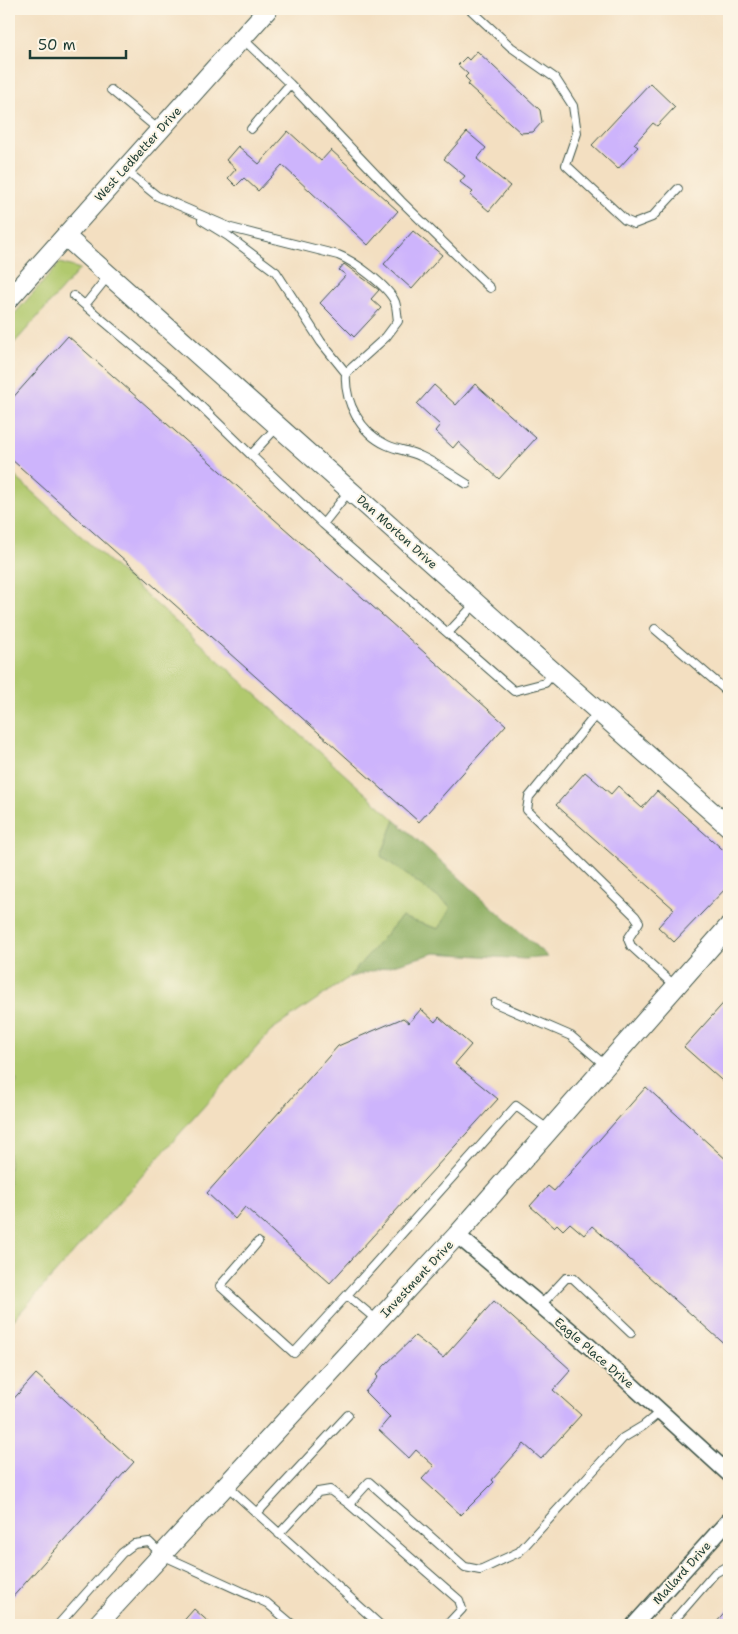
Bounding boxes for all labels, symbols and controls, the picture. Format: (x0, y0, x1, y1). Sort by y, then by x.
scale bar (30, 28, 126, 60)
text: 50 m (38, 35, 76, 55)
street label: West Ledbetter Drive (91, 103, 185, 205)
street label: Dan Morton Drive (353, 491, 441, 573)
street label: Investment Drive (377, 1237, 457, 1321)
street label: Eagle Place Drive (551, 1314, 637, 1392)
street label: Mallard Drive (649, 1538, 715, 1608)

